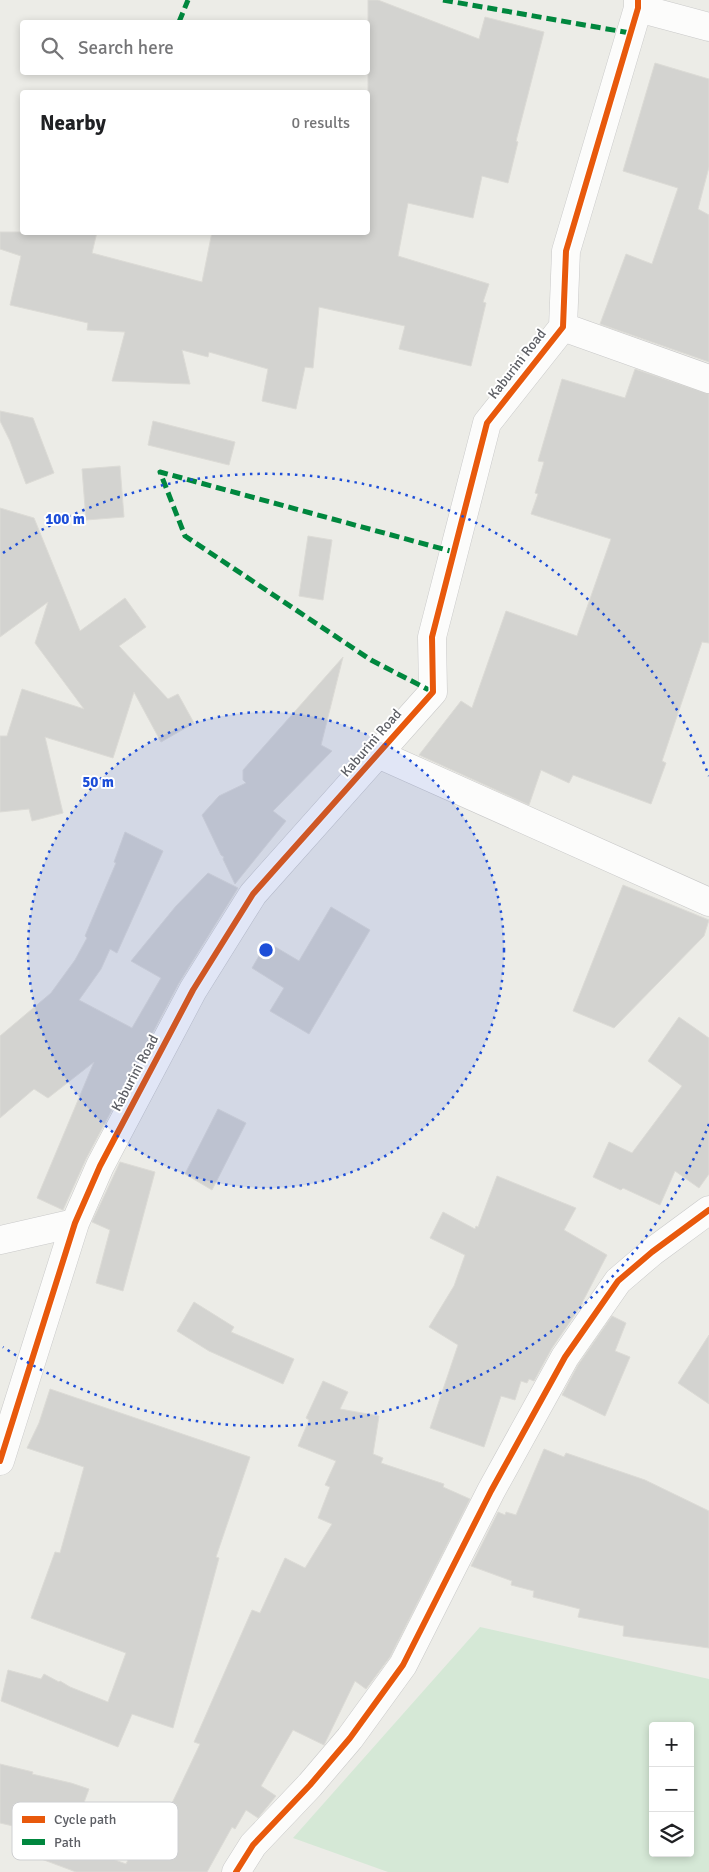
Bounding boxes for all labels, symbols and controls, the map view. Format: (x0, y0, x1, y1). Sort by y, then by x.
search box (20, 20, 370, 75)
icon: search (38, 34, 66, 62)
text: Search here (78, 36, 174, 60)
text: Nearby (40, 110, 106, 136)
text: 0 results (291, 113, 350, 133)
street label: Kaburini Road (484, 326, 550, 402)
text: 100 m (45, 510, 85, 528)
street label: Kaburini Road (337, 706, 405, 780)
text: 50 m (82, 773, 114, 791)
centre of rings (257, 941, 275, 959)
street label: Kaburini Road (108, 1032, 162, 1114)
map controls (649, 1722, 694, 1857)
button: + (649, 1722, 694, 1767)
button: − (649, 1767, 694, 1812)
legend (12, 1802, 178, 1860)
text: Cycle path (54, 1811, 116, 1828)
button: layers (649, 1812, 694, 1857)
text: Path (54, 1834, 81, 1851)

